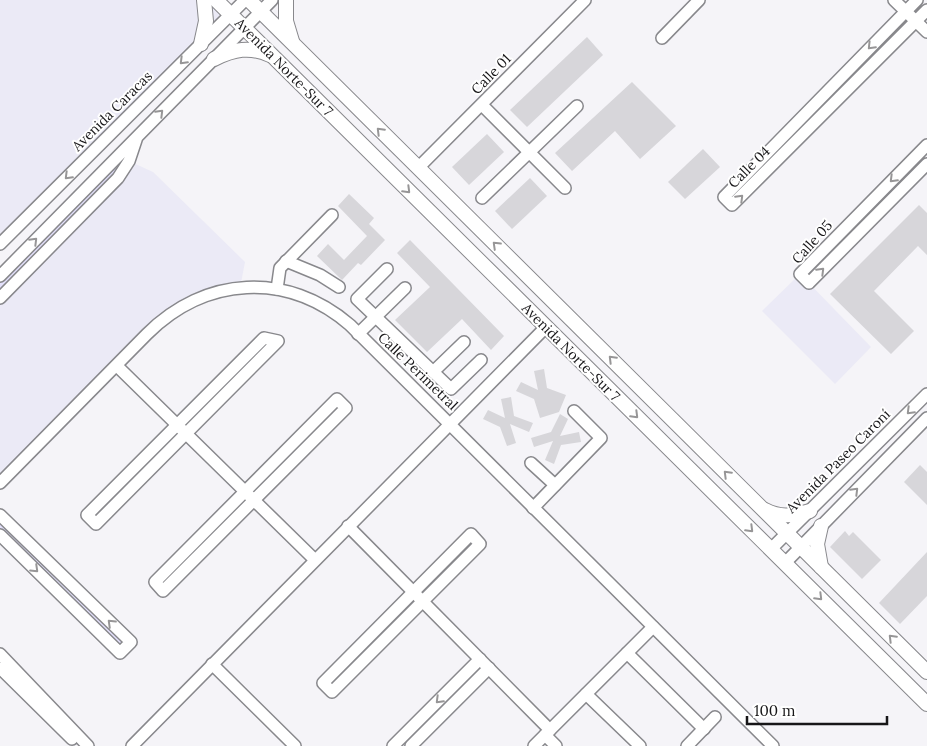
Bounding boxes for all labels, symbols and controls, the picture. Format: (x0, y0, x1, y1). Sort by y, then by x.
street label: Avenida Norte-Sur 7 (230, 13, 337, 120)
one-way arrow (868, 40, 877, 49)
street label: Calle 01 (467, 50, 515, 98)
one-way arrow (180, 55, 189, 64)
street label: Avenida Caracas (67, 67, 156, 156)
one-way arrow (155, 110, 164, 119)
one-way arrow (377, 128, 386, 137)
street label: Calle 04 (724, 142, 774, 192)
one-way arrow (65, 170, 74, 179)
one-way arrow (890, 174, 899, 183)
one-way arrow (401, 184, 410, 193)
one-way arrow (734, 194, 743, 203)
street label: Calle 05 (788, 217, 836, 267)
one-way arrow (28, 238, 37, 247)
one-way arrow (493, 242, 502, 251)
one-way arrow (815, 268, 824, 277)
street label: Avenida Norte-Sur 7 (517, 298, 624, 405)
street label: Calle Perimetral (374, 328, 462, 414)
one-way arrow (608, 356, 617, 365)
street label: Avenida Paseo Caroní (781, 405, 894, 518)
one-way arrow (907, 405, 916, 414)
one-way arrow (629, 409, 638, 418)
one-way arrow (723, 471, 732, 480)
one-way arrow (850, 488, 859, 497)
one-way arrow (745, 523, 754, 532)
one-way arrow (29, 564, 38, 573)
one-way arrow (814, 591, 823, 600)
one-way arrow (108, 620, 117, 629)
one-way arrow (889, 635, 898, 644)
scale bar (747, 694, 887, 726)
one-way arrow (435, 695, 444, 704)
text: 100 m (754, 701, 795, 720)

